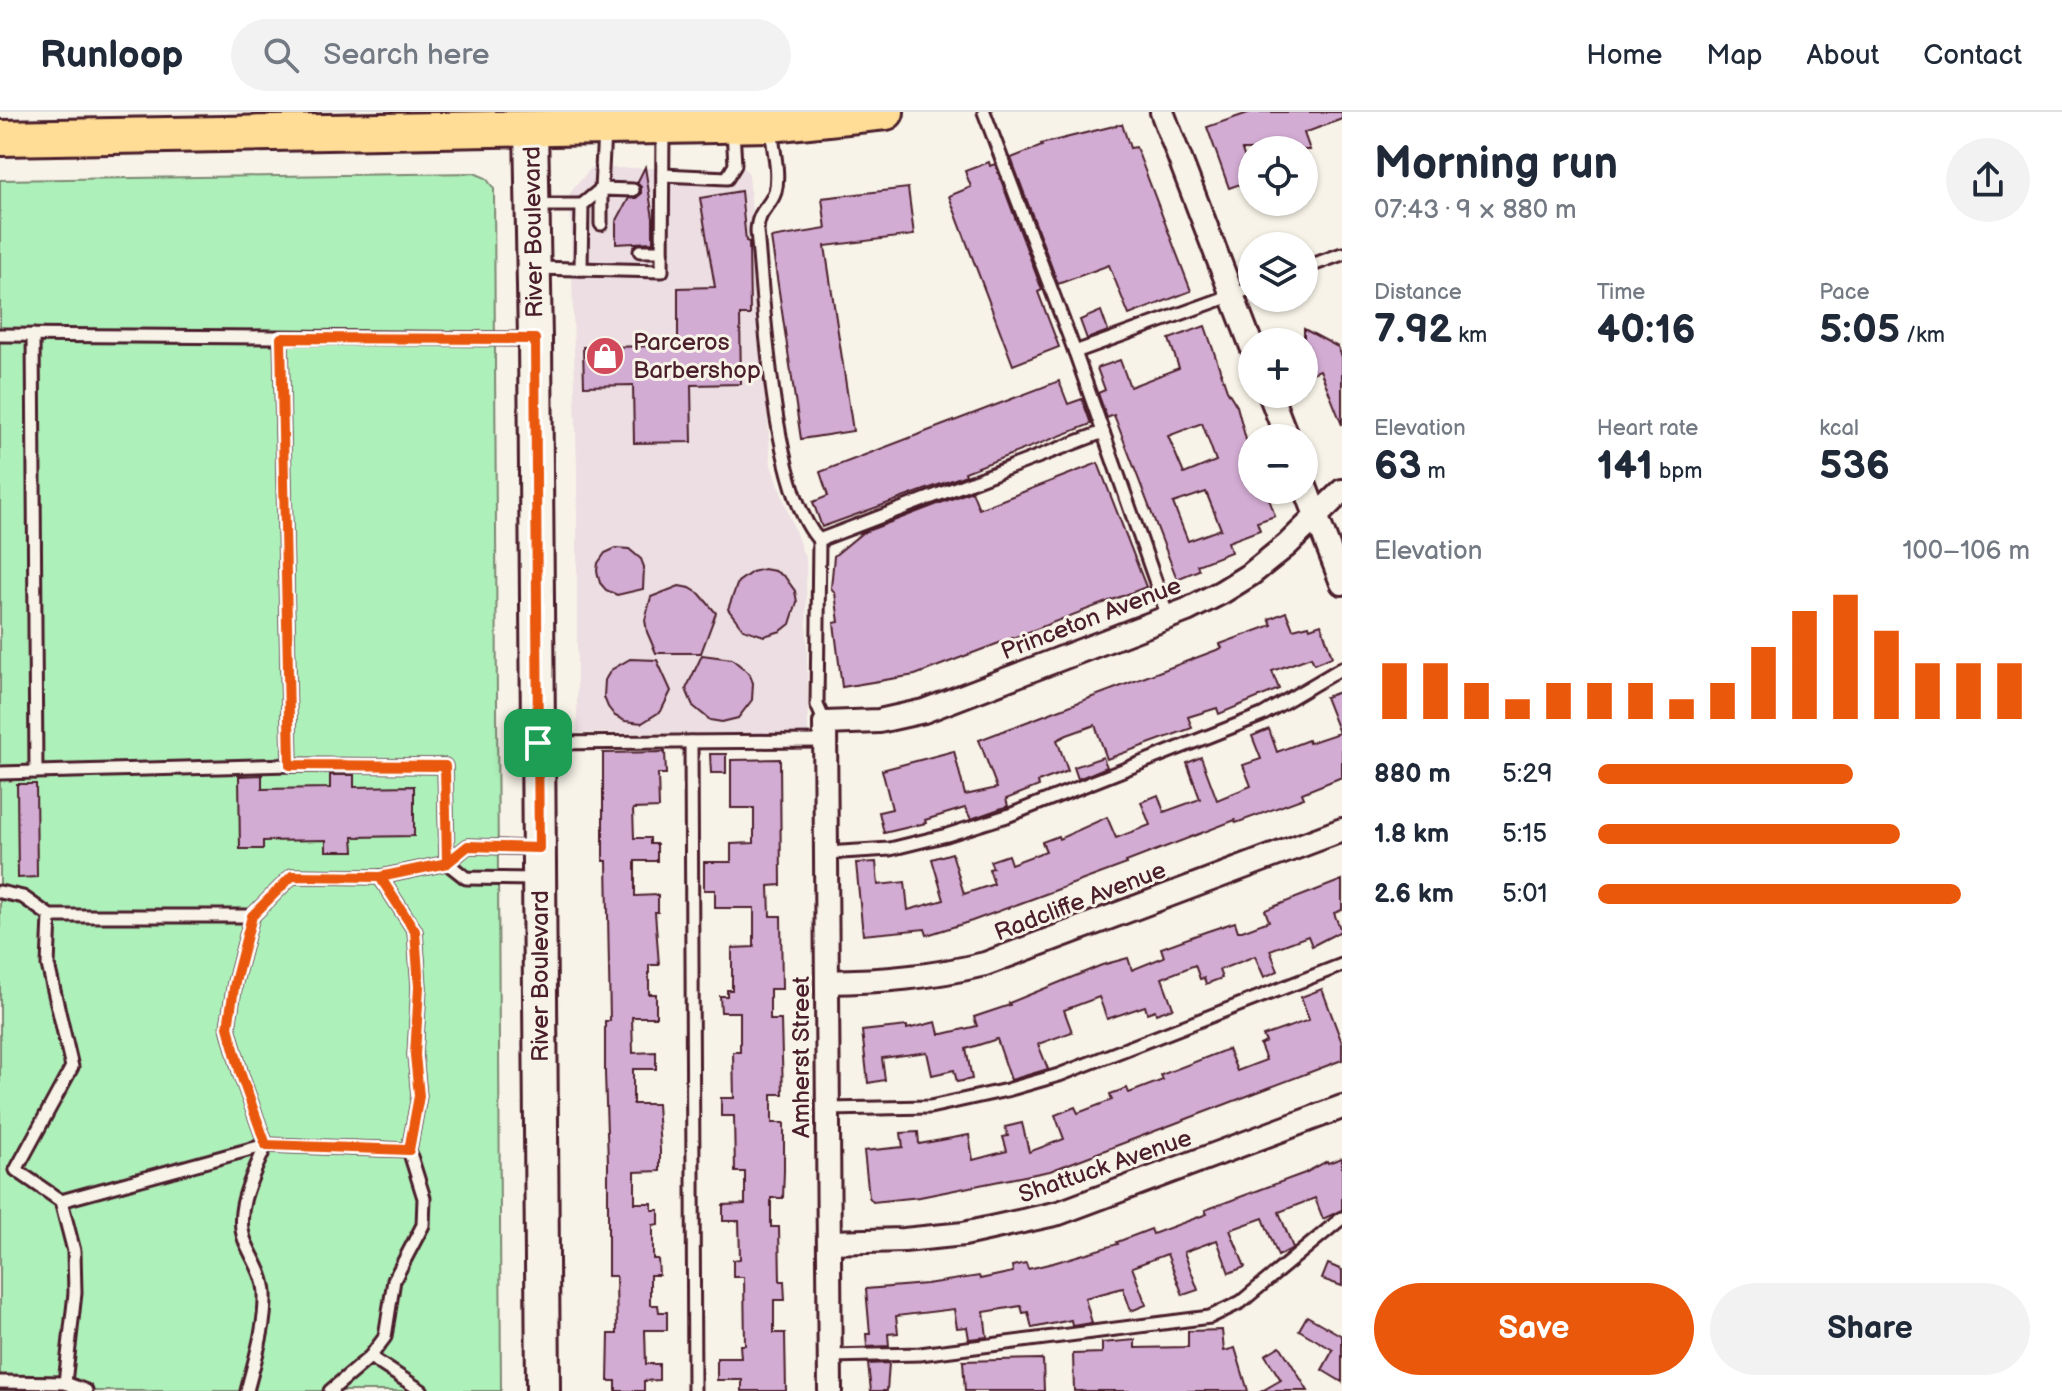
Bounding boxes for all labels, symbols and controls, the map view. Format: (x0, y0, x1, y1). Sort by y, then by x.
search box (231, 19, 791, 91)
text: Runloop (40, 33, 183, 78)
icon: search (259, 33, 303, 77)
text: Search here (323, 37, 489, 73)
text: Home (1586, 39, 1662, 72)
text: Map (1706, 39, 1763, 72)
text: About (1807, 39, 1879, 72)
text: Contact (1923, 39, 2022, 72)
map controls (1238, 136, 1318, 504)
button: locate (1238, 136, 1318, 216)
text: Morning run (1374, 138, 1618, 191)
button: share (1946, 138, 2030, 222)
street label: River Boulevard (518, 146, 549, 318)
text: 07:43 · 9 × 880 m (1374, 195, 1577, 226)
button: layers (1238, 232, 1318, 312)
text: Distance (1374, 279, 1462, 306)
text: Time (1597, 279, 1645, 306)
text: Pace (1819, 279, 1870, 306)
text: 7.92 (1374, 306, 1452, 354)
text: 40:16 (1597, 306, 1696, 354)
text: 5:05 (1819, 306, 1900, 354)
text: km (1452, 322, 1487, 349)
text: /km (1900, 322, 1945, 349)
place label: Parceros Barbershop (633, 328, 761, 385)
button: + (1238, 328, 1318, 408)
shop icon: Parceros Barbershop (584, 335, 626, 377)
text: Elevation (1374, 415, 1466, 442)
text: Heart rate (1597, 415, 1698, 442)
text: kcal (1819, 415, 1859, 442)
button: − (1238, 424, 1318, 504)
text: 63 (1374, 442, 1422, 490)
text: 141 (1597, 442, 1653, 490)
text: 536 (1819, 442, 1890, 490)
text: m (1422, 458, 1446, 485)
text: bpm (1653, 458, 1702, 485)
text: Elevation (1374, 536, 1482, 567)
text: 100–106 m (1902, 536, 2030, 567)
street label: Princeton Avenue (997, 571, 1185, 666)
pin (504, 709, 572, 777)
icon: arrive (516, 721, 560, 765)
text: 880 m (1374, 759, 1451, 790)
text: 5:29 (1502, 759, 1553, 790)
text: 1.8 km (1374, 819, 1449, 850)
text: 5:15 (1502, 819, 1547, 850)
street label: Radcliffe Avenue (990, 855, 1170, 948)
text: 2.6 km (1374, 879, 1454, 910)
text: 5:01 (1502, 879, 1548, 910)
street label: River Boulevard (526, 890, 555, 1062)
street label: Amherst Street (787, 975, 816, 1138)
street label: Shattuck Avenue (1015, 1123, 1195, 1210)
button: Save (1374, 1283, 1694, 1375)
button: Share (1710, 1283, 2030, 1375)

